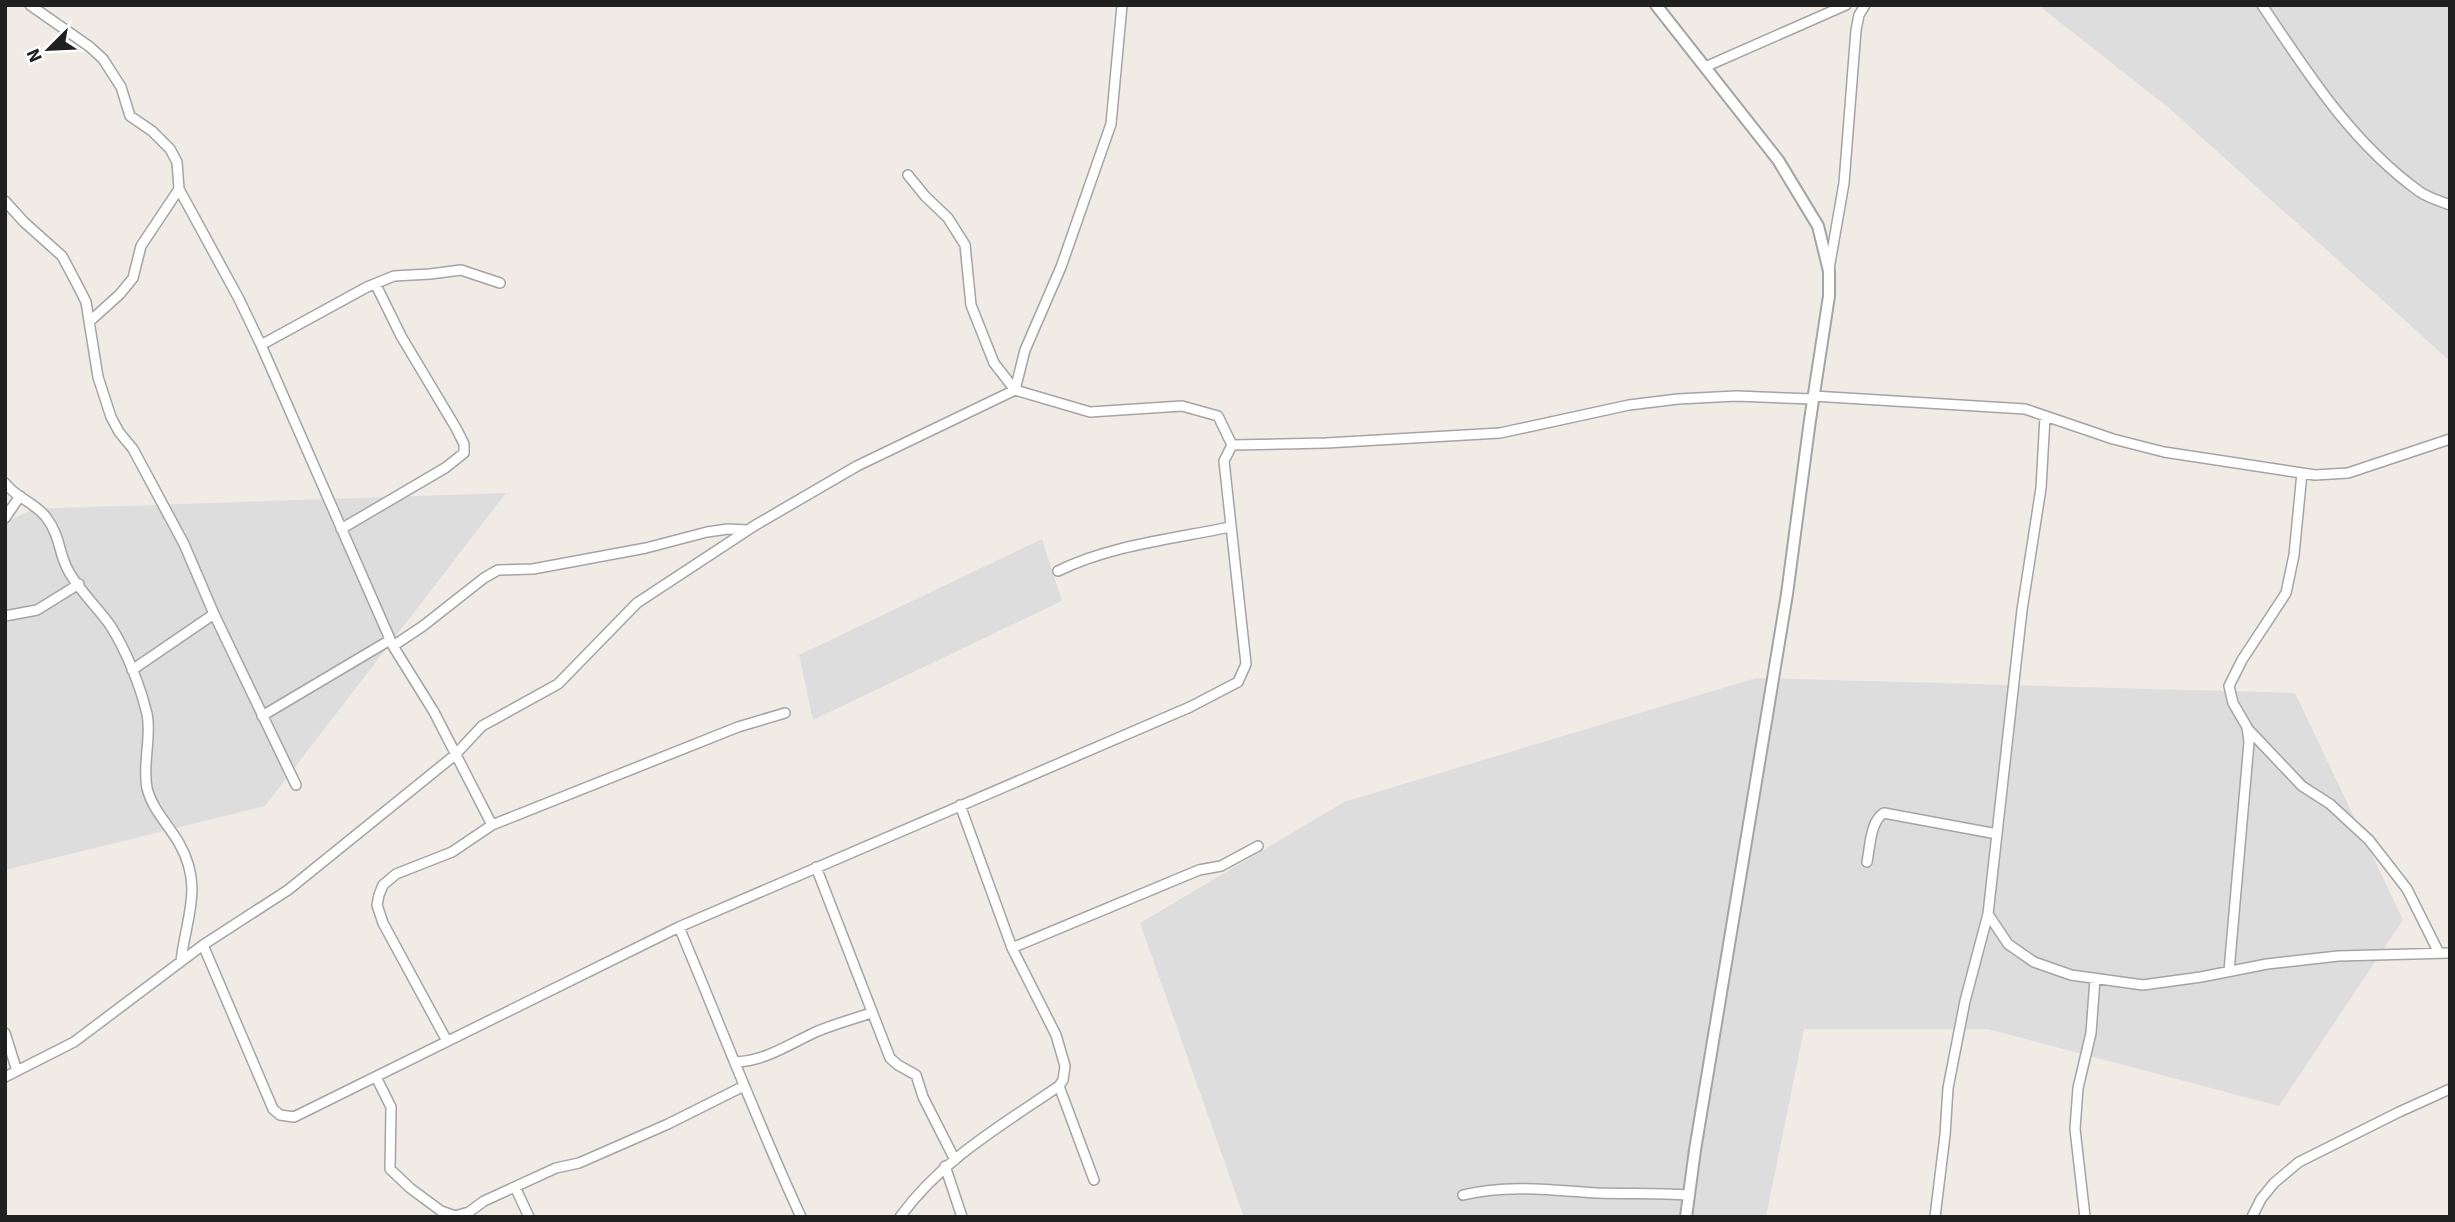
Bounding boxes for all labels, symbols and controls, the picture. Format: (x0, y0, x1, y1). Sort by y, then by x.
north arrow (14, 14, 84, 84)
text: N (20, 44, 50, 67)

